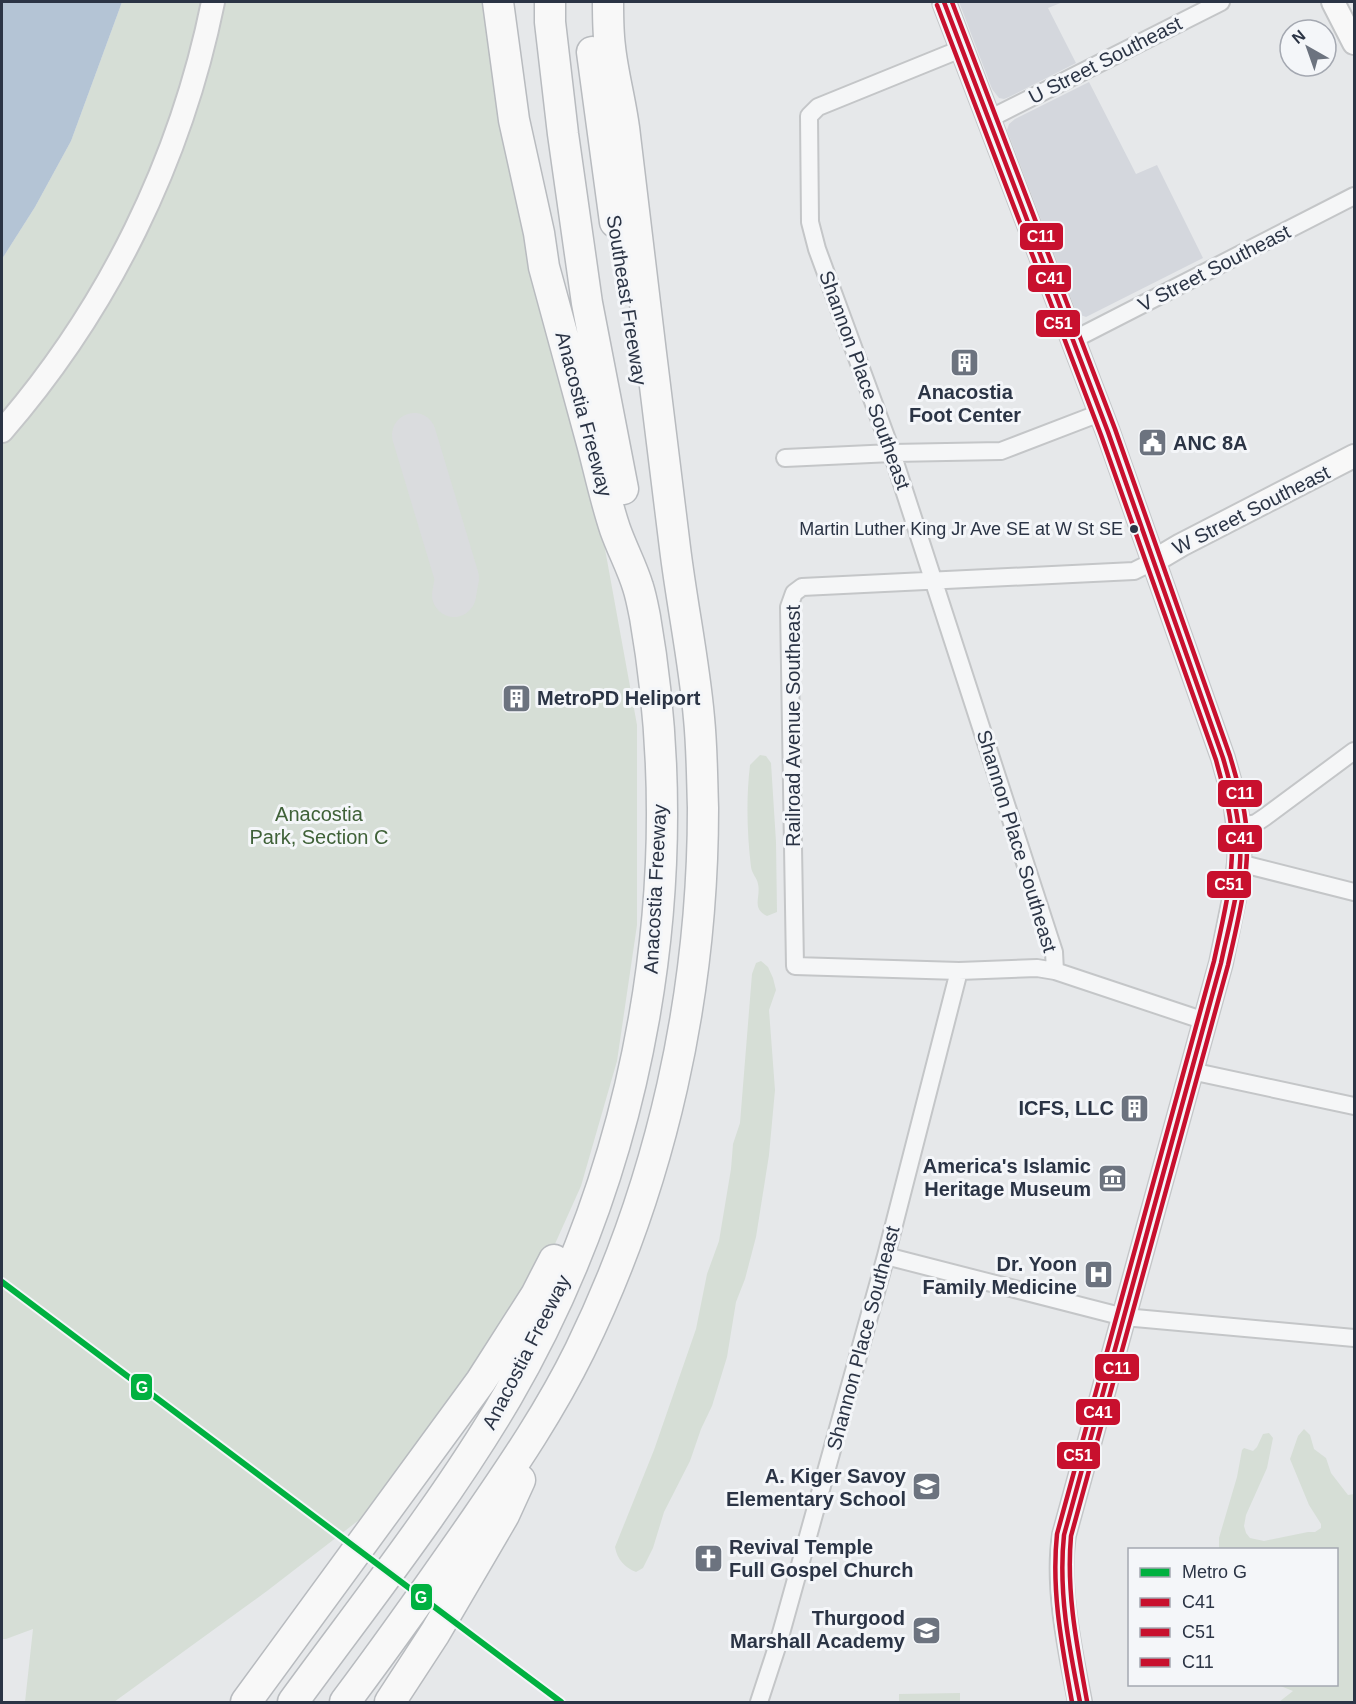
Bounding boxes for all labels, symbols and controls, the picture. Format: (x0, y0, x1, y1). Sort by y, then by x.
street label: U Street Southeast (1025, 12, 1186, 108)
north arrow (1278, 18, 1338, 78)
text: N (1289, 27, 1309, 47)
street label: Southeast Freeway (603, 213, 651, 387)
street label: V Street Southeast (1134, 220, 1294, 316)
line badge: C11 (1019, 222, 1064, 251)
text: C11 (1027, 228, 1055, 245)
line badge: C41 (1027, 264, 1072, 293)
street label: Shannon Place Southeast (815, 268, 915, 493)
text: C41 (1035, 270, 1065, 287)
line badge: C51 (1035, 309, 1081, 338)
text: C51 (1043, 315, 1073, 332)
street label: Anacostia Freeway (551, 329, 617, 499)
building icon: Anacostia Foot Center (949, 346, 981, 378)
place label: Anacostia Foot Center (909, 381, 1021, 426)
public building icon: ANC 8A (1136, 427, 1168, 459)
place label: ANC 8A (1173, 432, 1247, 454)
street label: W Street Southeast (1169, 461, 1334, 559)
place label: Martin Luther King Jr Ave SE at W St SE (799, 519, 1123, 539)
marker: Martin Luther King Jr Ave SE at W St SE (1128, 523, 1140, 535)
street label: Railroad Avenue Southeast (782, 605, 804, 847)
building icon: MetroPD Heliport (500, 682, 532, 714)
place label: MetroPD Heliport (537, 687, 701, 709)
street label: Shannon Place Southeast (973, 727, 1061, 955)
line badge: C11 (1217, 779, 1263, 808)
text: C11 (1226, 785, 1254, 802)
park label: Anacostia Park, Section C (250, 803, 388, 848)
street label: Anacostia Freeway (640, 804, 670, 974)
line badge: C41 (1217, 824, 1263, 853)
text: C41 (1225, 830, 1255, 847)
line badge: C51 (1206, 870, 1252, 899)
text: C51 (1214, 876, 1244, 893)
building icon: ICFS, LLC (1119, 1092, 1151, 1124)
place label: ICFS, LLC (1018, 1097, 1114, 1119)
place label: America's Islamic Heritage Museum (923, 1155, 1091, 1200)
museum icon: America's Islamic Heritage Museum (1096, 1162, 1128, 1194)
street label: Shannon Place Southeast (822, 1223, 904, 1453)
place label: Dr. Yoon Family Medicine (923, 1253, 1077, 1298)
hospital icon: Dr. Yoon Family Medicine (1082, 1259, 1114, 1291)
street label: Anacostia Freeway (478, 1271, 574, 1433)
line badge: C11 (1094, 1353, 1140, 1382)
text: C11 (1103, 1360, 1131, 1377)
line badge: G (130, 1373, 153, 1401)
text: G (136, 1379, 148, 1396)
line badge: C41 (1075, 1398, 1121, 1426)
text: C41 (1083, 1404, 1113, 1421)
line badge: C51 (1056, 1441, 1101, 1470)
text: C51 (1063, 1447, 1093, 1464)
place label: A. Kiger Savoy Elementary School (726, 1465, 907, 1510)
school or university icon: A. Kiger Savoy Elementary School (911, 1471, 943, 1503)
place label: Revival Temple Full Gospel Church (729, 1536, 913, 1581)
church icon: Revival Temple Full Gospel Church (692, 1543, 724, 1575)
legend (1128, 1548, 1338, 1686)
text: Metro G (1182, 1562, 1247, 1582)
line badge: G (410, 1583, 433, 1611)
text: G (415, 1589, 427, 1606)
text: C41 (1182, 1592, 1215, 1612)
place label: Thurgood Marshall Academy (730, 1607, 906, 1652)
school or university icon: Thurgood Marshall Academy (910, 1614, 942, 1646)
text: C51 (1182, 1622, 1215, 1642)
text: C11 (1182, 1652, 1214, 1672)

